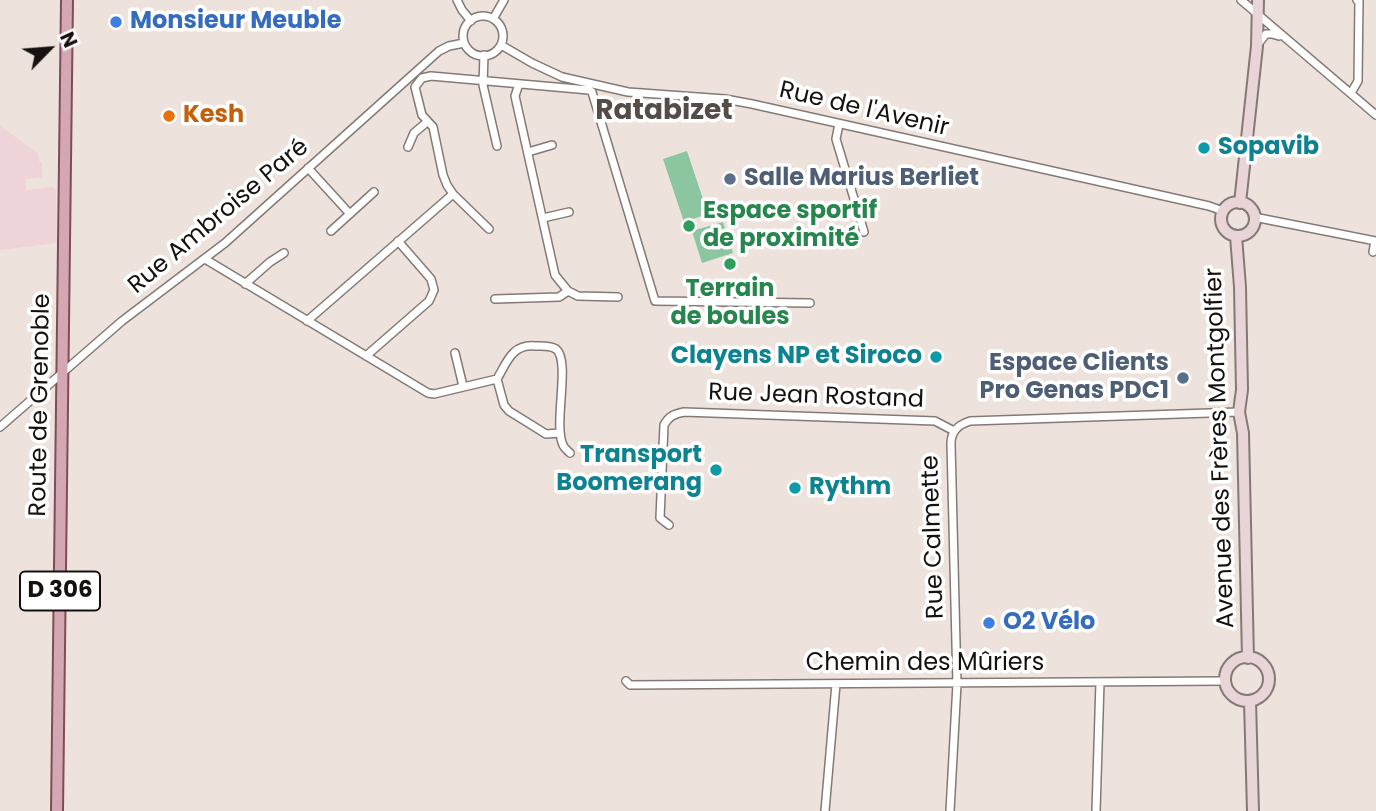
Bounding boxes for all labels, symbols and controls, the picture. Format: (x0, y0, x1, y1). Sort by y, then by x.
place label: Monsieur Meuble (130, 8, 341, 36)
north arrow (14, 14, 84, 84)
marker: Monsieur Meuble (108, 14, 124, 30)
text: N (53, 28, 84, 52)
street label: Rue de l'Avenir (776, 76, 952, 144)
district label: Ratabizet (595, 95, 733, 129)
place label: Kesh (183, 102, 244, 130)
marker: Kesh (161, 108, 177, 124)
street label: Rue Ambroise Paré (123, 133, 315, 301)
place label: Sopavib (1218, 134, 1319, 162)
marker: Sopavib (1196, 140, 1212, 156)
place label: Salle Marius Berliet (744, 165, 979, 193)
marker: Salle Marius Berliet (722, 171, 738, 187)
place label: Espace sportif de proximité (703, 198, 877, 254)
marker: Espace sportif de proximité (681, 218, 697, 234)
marker: Terrain de boules (722, 256, 738, 272)
street label: Avenue des Frères Montgolfier (1200, 267, 1242, 629)
place label: Terrain de boules (670, 276, 790, 332)
street label: Route de Grenoble (25, 293, 57, 517)
place label: Clayens NP et Siroco (671, 343, 922, 371)
marker: Clayens NP et Siroco (928, 349, 944, 365)
place label: Espace Clients Pro Genas PDC1 (980, 350, 1169, 406)
marker: Espace Clients Pro Genas PDC1 (1175, 370, 1191, 386)
street label: Rue Jean Rostand (708, 379, 924, 415)
place label: Transport Boomerang (556, 442, 702, 498)
street label: Rue Calmette (917, 455, 951, 619)
marker: Transport Boomerang (708, 462, 724, 478)
place label: Rythm (809, 474, 891, 502)
marker: Rythm (787, 480, 803, 496)
road number: D 306 (20, 572, 100, 610)
place label: O2 Vélo (1003, 609, 1095, 637)
marker: O2 Vélo (981, 615, 997, 631)
street label: Chemin des Mûriers (806, 650, 1044, 678)

